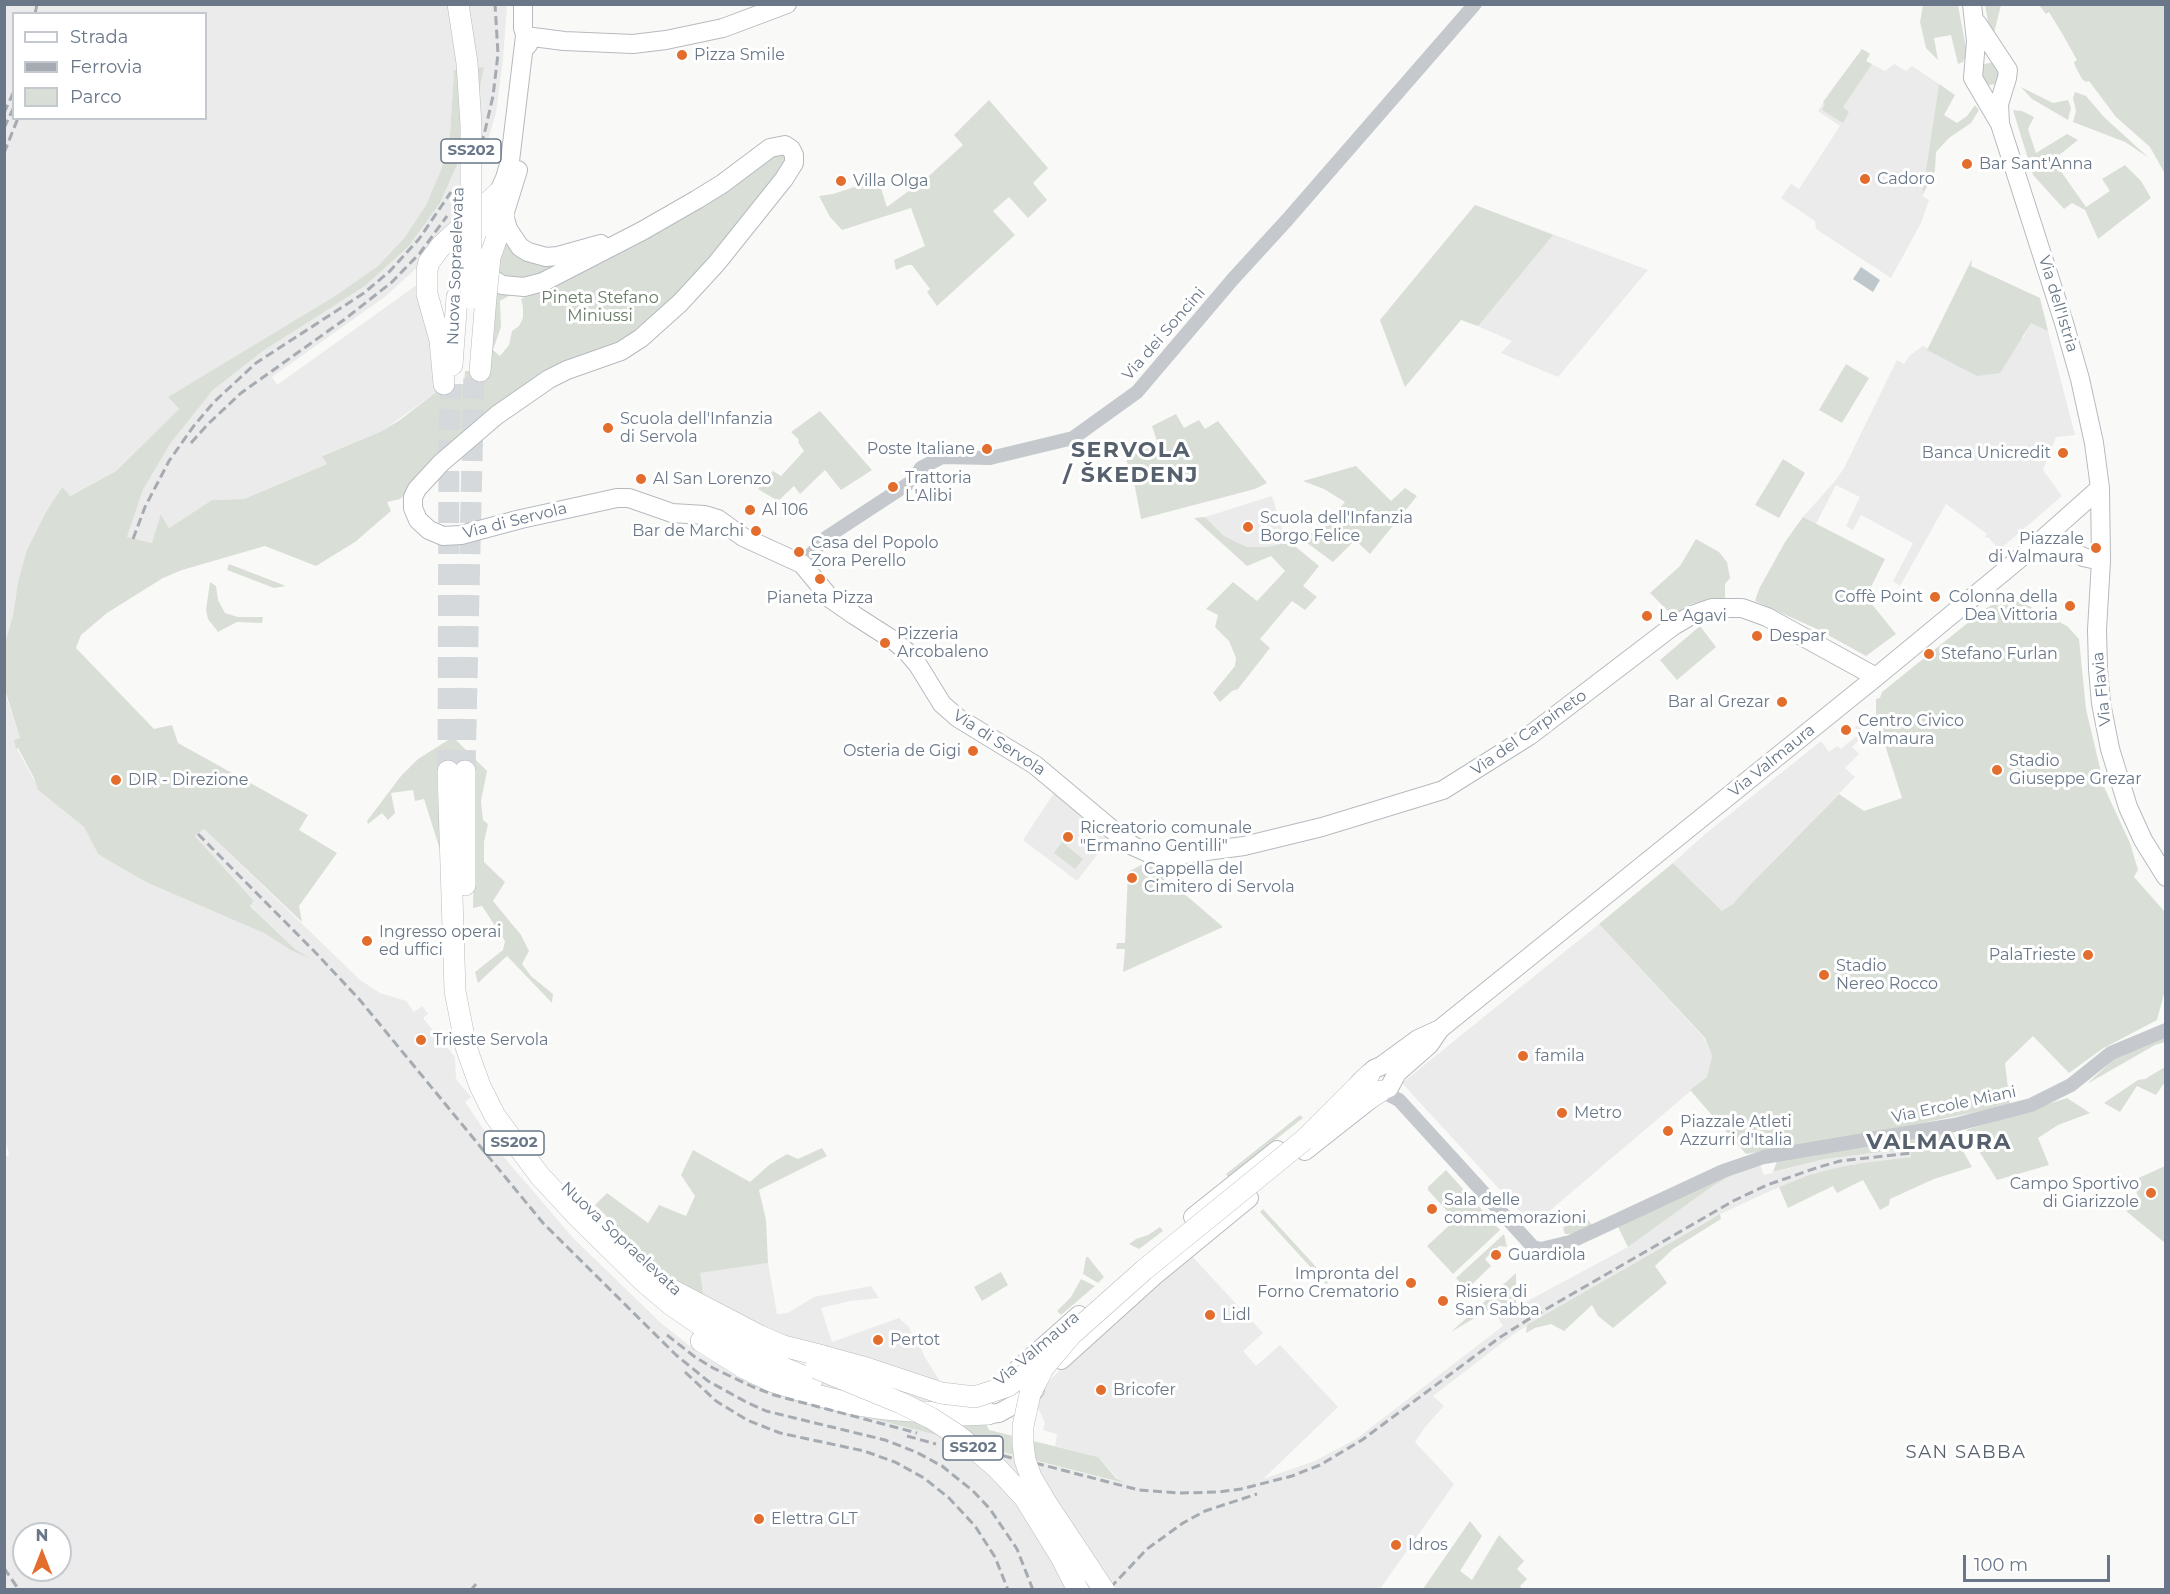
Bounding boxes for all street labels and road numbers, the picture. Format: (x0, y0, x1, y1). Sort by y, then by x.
road number: SS202 (441, 139, 501, 163)
street label: Nuova Sopraelevata (444, 187, 468, 345)
street label: Via dell'Istria (2034, 253, 2082, 355)
street label: Via dei Soncini (1118, 284, 1210, 384)
street label: Via di Servola (461, 499, 569, 543)
street label: Via Flavia (2089, 651, 2115, 727)
street label: Via del Carpineto (1468, 686, 1590, 780)
street label: Via di Servola (949, 706, 1049, 780)
street label: Via Valmaura (1725, 720, 1819, 802)
street label: Via Ercole Miani (1890, 1082, 2018, 1128)
road number: SS202 (484, 1131, 544, 1155)
street label: Nuova Sopraelevata (557, 1178, 685, 1300)
street label: Via Valmaura (991, 1308, 1083, 1390)
road number: SS202 (943, 1436, 1003, 1460)

